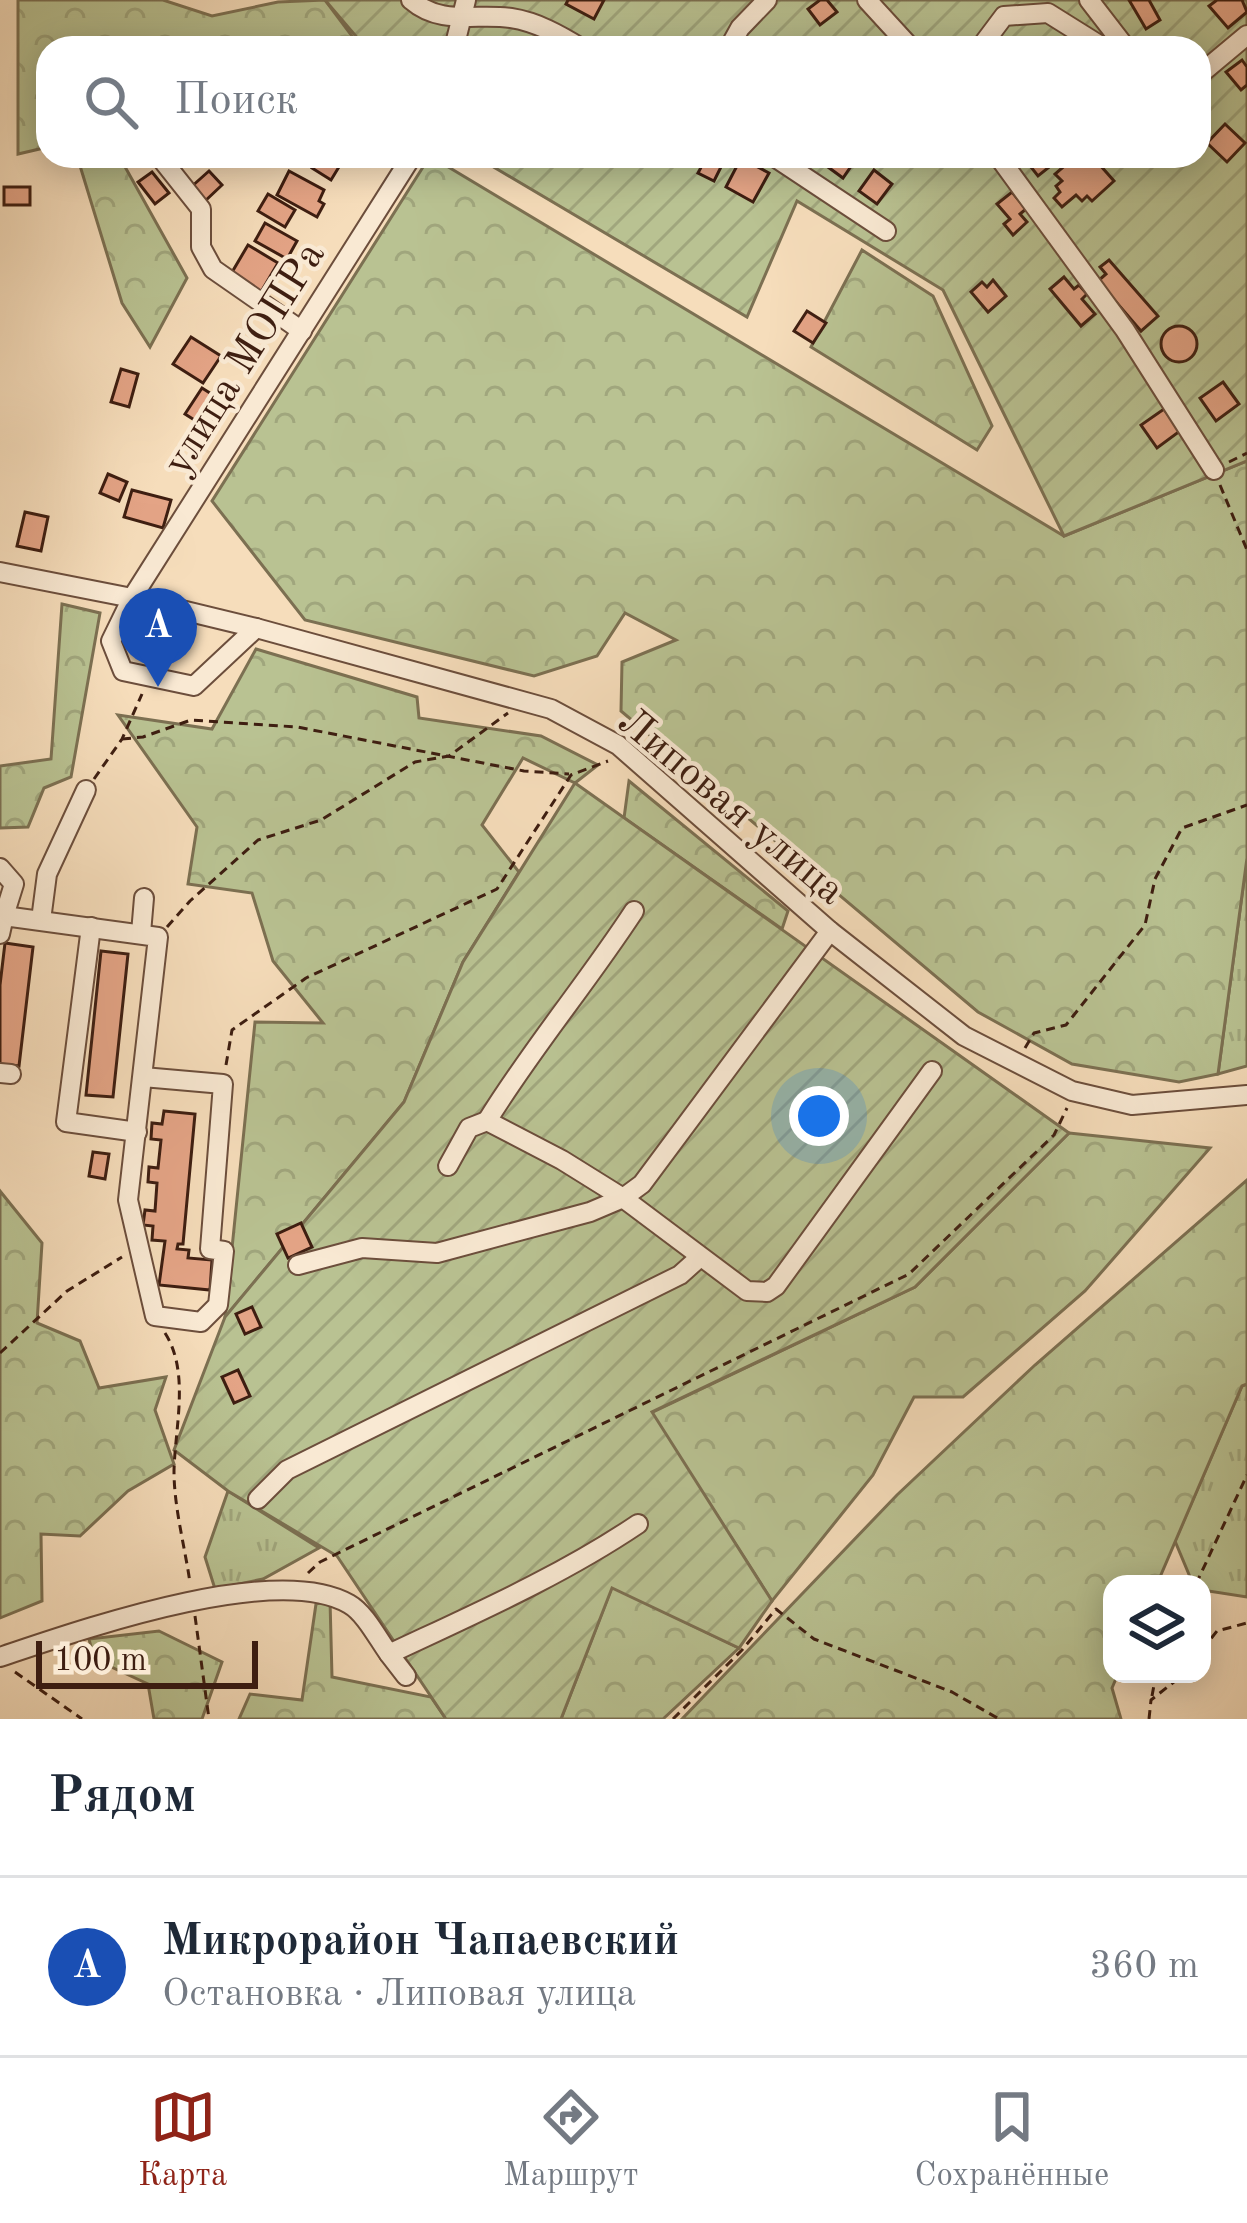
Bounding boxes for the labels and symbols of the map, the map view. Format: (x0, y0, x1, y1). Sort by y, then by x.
street label: улица МОПРа (157, 235, 334, 483)
pin: A (119, 588, 197, 687)
street label: Липовая улица (609, 701, 852, 913)
your location (789, 1086, 849, 1146)
scale bar (36, 1635, 258, 1688)

